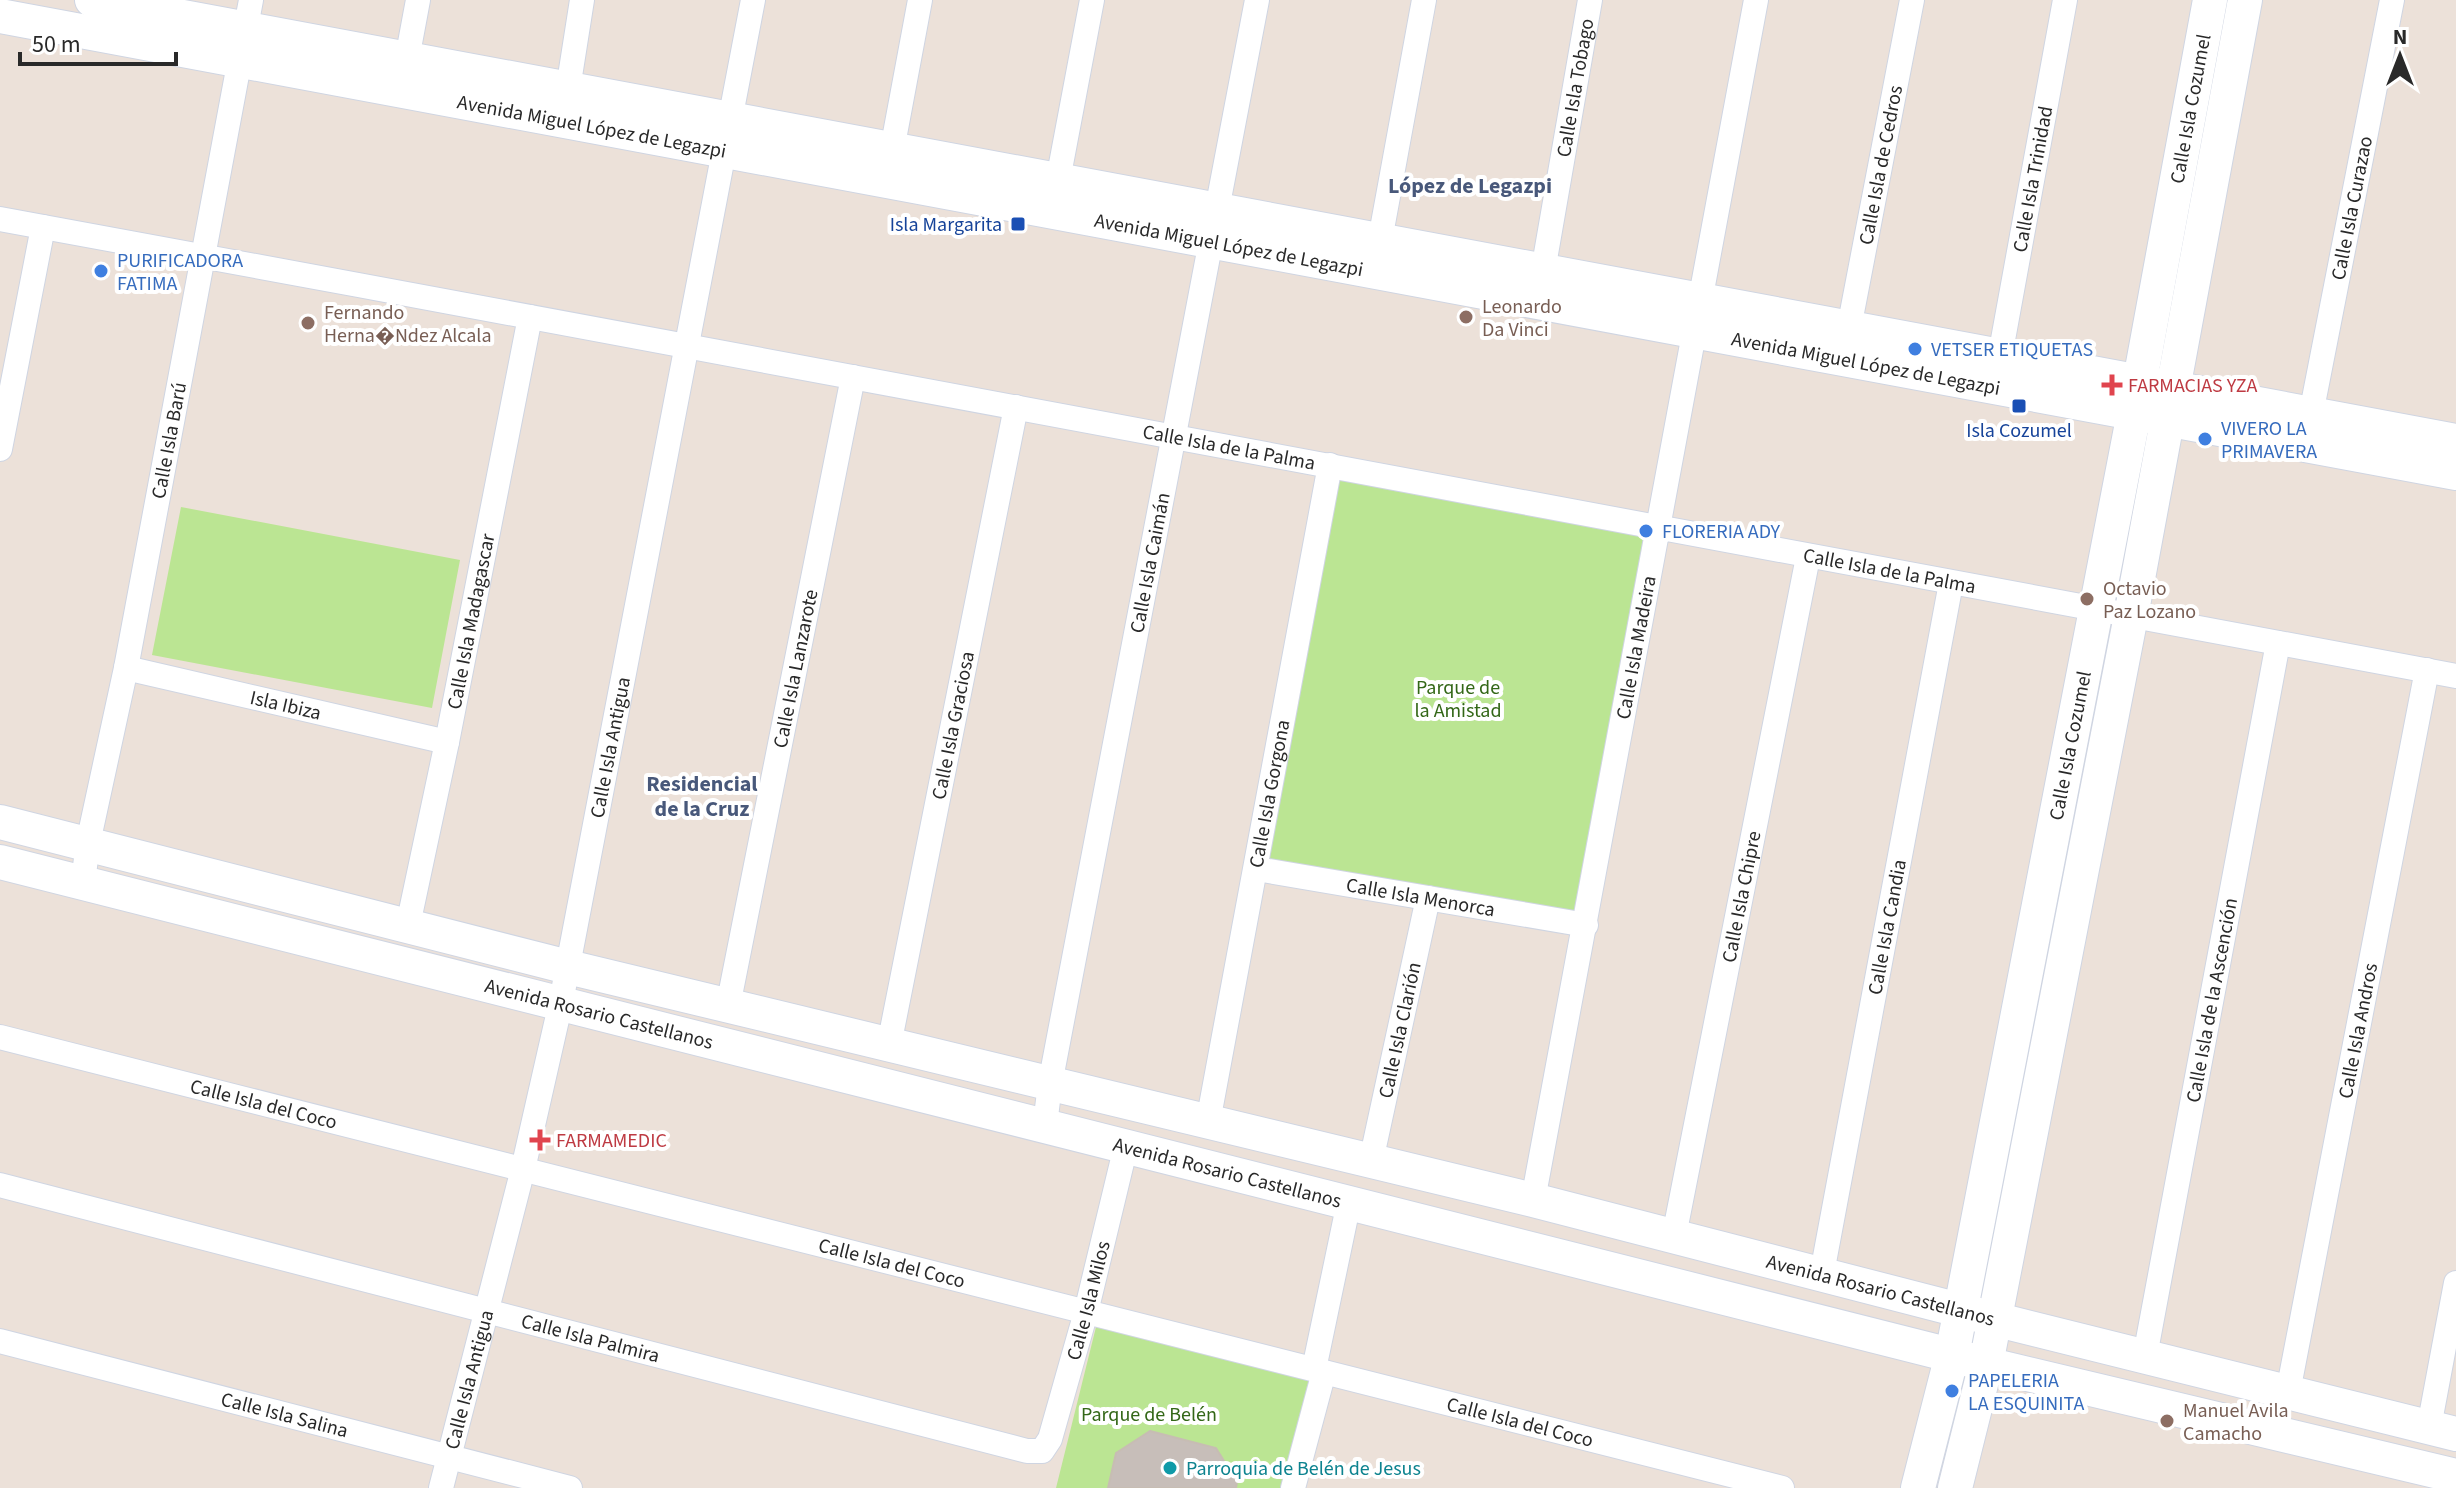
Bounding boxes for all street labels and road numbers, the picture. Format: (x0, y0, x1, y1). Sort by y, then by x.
street label: Calle Isla Tobago (1550, 16, 1602, 159)
street label: Calle Isla Cozumel (2163, 32, 2218, 186)
street label: Calle Isla de Cedros (1852, 83, 1910, 247)
street label: Avenida Miguel López de Legazpi (455, 88, 728, 166)
street label: Calle Isla Trinidad (2006, 104, 2060, 255)
street label: Calle Isla Curazao (2325, 134, 2380, 283)
street label: Avenida Miguel López de Legazpi (1092, 207, 1365, 284)
street label: Avenida Miguel López de Legazpi (1729, 325, 2003, 403)
street label: Calle Isla Barú (145, 380, 194, 501)
street label: Calle Isla de la Palma (1140, 418, 1317, 478)
street label: Calle Isla Caimán (1123, 490, 1178, 636)
street label: Calle Isla Madagascar (441, 531, 502, 712)
street label: Calle Isla de la Palma (1801, 542, 1978, 601)
street label: Calle Isla Madeira (1610, 573, 1664, 722)
street label: Calle Isla Lanzarote (767, 587, 825, 751)
street label: Calle Isla Graciosa (925, 649, 982, 802)
street label: Calle Isla Cozumel (2043, 669, 2099, 823)
street label: Calle Isla Antigua (584, 675, 638, 820)
street label: Isla Ibiza (247, 684, 324, 728)
street label: Calle Isla Gorgona (1242, 717, 1297, 870)
street label: Calle Isla Chipre (1715, 828, 1769, 965)
street label: Calle Isla Candia (1861, 857, 1914, 997)
street label: Calle Isla Menorca (1344, 871, 1497, 924)
street label: Calle Isla de la Ascención (2180, 896, 2245, 1105)
street label: Calle Isla Clarión (1372, 959, 1429, 1101)
street label: Calle Isla Andros (2332, 961, 2385, 1101)
street label: Avenida Rosario Castellanos (482, 972, 716, 1057)
street label: Calle Isla del Coco (187, 1073, 340, 1137)
street label: Avenida Rosario Castellanos (1110, 1131, 1344, 1216)
street label: Calle Isla del Coco (815, 1232, 968, 1296)
street label: Calle Isla Milos (1060, 1238, 1118, 1364)
street label: Avenida Rosario Castellanos (1763, 1248, 1997, 1334)
street label: Calle Isla Antigua (438, 1307, 501, 1453)
street label: Calle Isla Palmira (518, 1308, 663, 1370)
street label: Calle Isla Salina (218, 1386, 351, 1445)
street label: Calle Isla del Coco (1443, 1391, 1596, 1455)

